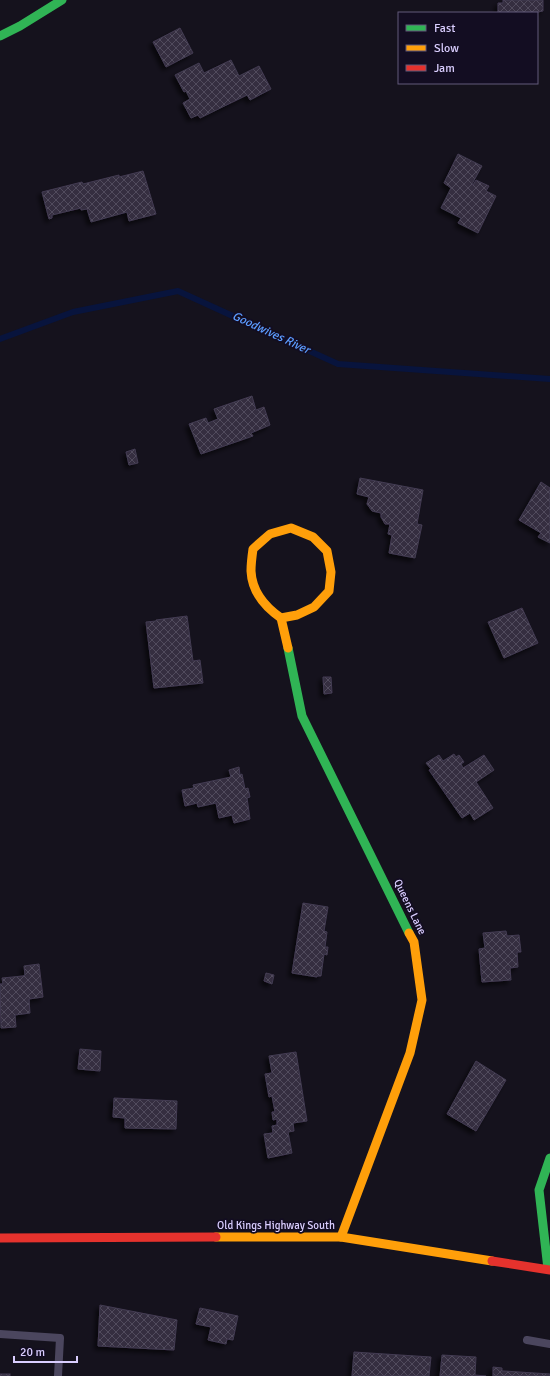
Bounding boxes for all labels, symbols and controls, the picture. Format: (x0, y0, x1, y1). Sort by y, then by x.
legend (398, 12, 538, 84)
text: Fast (434, 21, 455, 36)
text: Slow (434, 41, 459, 56)
text: Jam (434, 61, 455, 76)
water label: Goodwives River (230, 308, 314, 358)
street label: Queens Lane (391, 877, 429, 937)
street label: Old Kings Highway South (217, 1219, 335, 1232)
scale bar (14, 1338, 77, 1364)
text: 20 m (20, 1345, 45, 1360)

